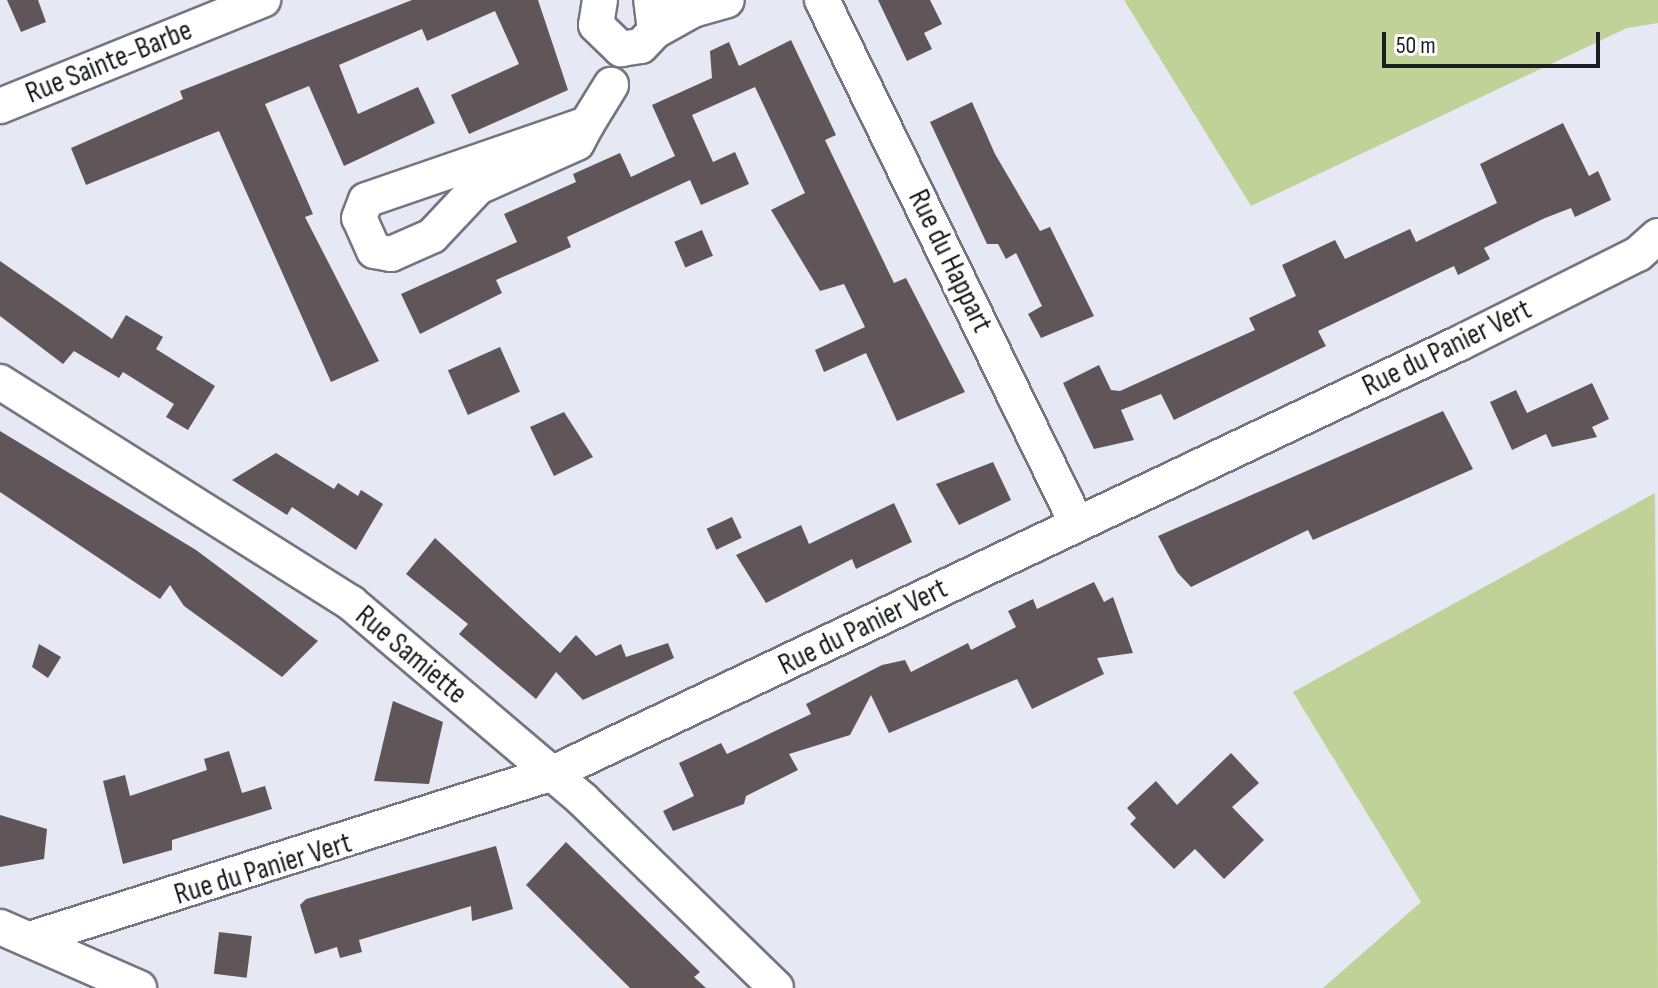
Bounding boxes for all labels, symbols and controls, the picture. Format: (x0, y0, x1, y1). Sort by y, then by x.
street label: Rue Sainte-Barbe (20, 12, 198, 112)
scale bar (1386, 16, 1604, 66)
text: 50 m (1396, 31, 1436, 60)
street label: Rue du Happart (900, 184, 1000, 338)
street label: Rue du Panier Vert (1357, 292, 1537, 404)
street label: Rue du Panier Vert (773, 571, 953, 683)
street label: Rue Samiette (348, 598, 474, 712)
street label: Rue du Panier Vert (170, 825, 356, 913)

